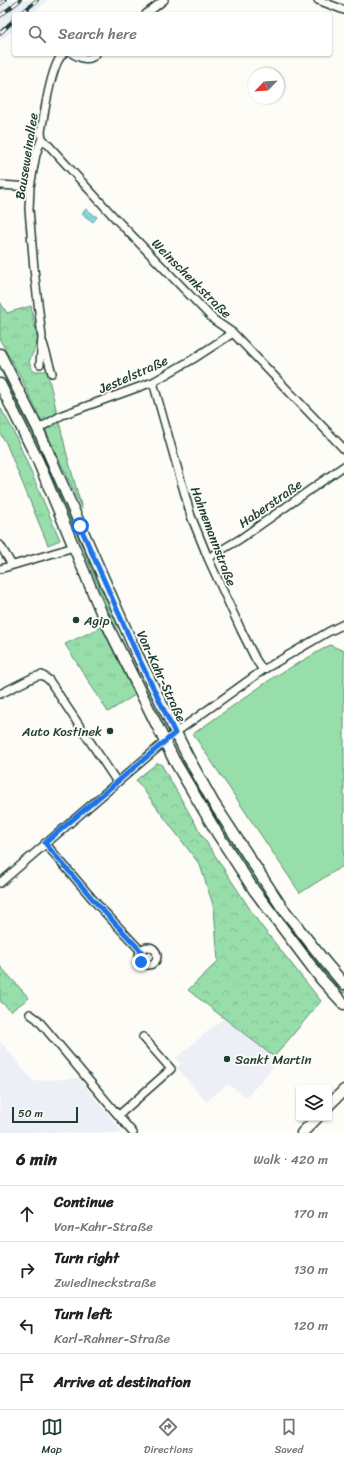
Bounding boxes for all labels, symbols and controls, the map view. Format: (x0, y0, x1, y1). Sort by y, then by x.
search box (12, 12, 332, 56)
text: Search here (58, 21, 137, 47)
icon: search (26, 23, 48, 45)
north arrow (248, 68, 284, 104)
street label: Bauseweinallee (8, 111, 45, 201)
street label: Weinschenkstraße (146, 233, 237, 324)
street label: Jestelstraße (94, 349, 172, 400)
street label: Haberstraße (234, 473, 307, 534)
street label: Hahnemannstraße (184, 483, 243, 590)
route start (71, 517, 89, 535)
place label: Agip (83, 609, 110, 632)
marker: Agip (71, 615, 81, 625)
street label: Von-Kahr-Straße (130, 626, 193, 726)
place label: Auto Kostinek (21, 720, 102, 743)
marker: Auto Kostinek (105, 726, 115, 736)
route end (132, 953, 150, 971)
place label: Sankt Martin (235, 1048, 312, 1071)
marker: Sankt Martin (222, 1054, 232, 1064)
map controls (296, 1085, 332, 1121)
button: layers (296, 1085, 332, 1121)
text: 50 m (18, 1104, 43, 1123)
scale bar (12, 1105, 78, 1124)
text: 6 min (16, 1144, 57, 1174)
text: Walk · 420 m (253, 1148, 328, 1171)
text: Continue (54, 1189, 114, 1215)
text: 170 m (293, 1202, 328, 1225)
icon: ahead (16, 1203, 38, 1225)
text: Von-Kahr-Straße (54, 1215, 153, 1238)
text: Turn right (54, 1245, 119, 1271)
text: 130 m (294, 1258, 328, 1281)
icon: right (16, 1259, 38, 1281)
text: Zwiedineckstraße (54, 1271, 156, 1294)
text: Turn left (54, 1301, 112, 1327)
text: 120 m (293, 1314, 328, 1337)
icon: left (16, 1315, 38, 1337)
text: Karl-Rahner-Straße (54, 1327, 170, 1350)
text: Arrive at destination (54, 1369, 191, 1395)
icon: arrive (16, 1371, 38, 1393)
tab: Map (41, 1416, 63, 1459)
tab: Directions (144, 1416, 193, 1459)
tab: Saved (274, 1416, 303, 1459)

